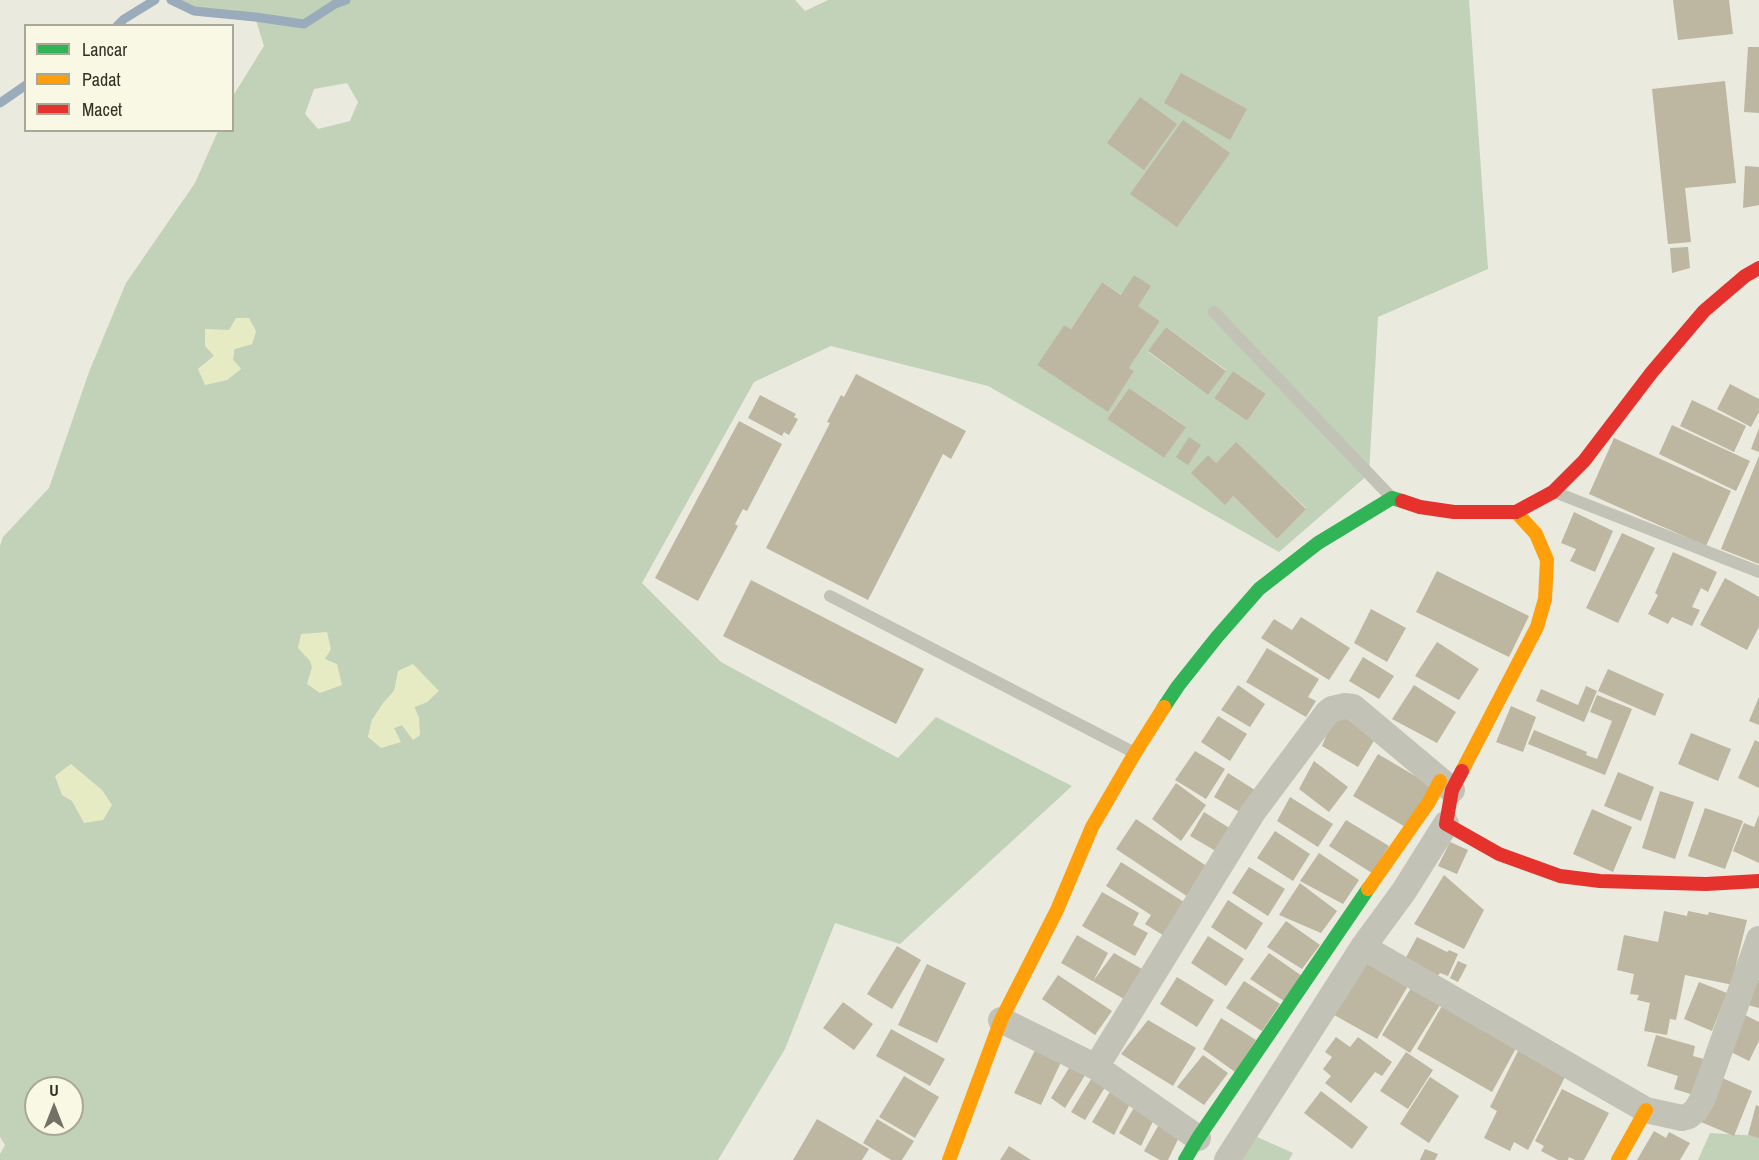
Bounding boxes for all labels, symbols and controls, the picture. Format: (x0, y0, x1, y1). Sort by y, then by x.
legend (24, 24, 234, 132)
text: Lancar (82, 37, 127, 62)
text: Padat (82, 67, 121, 92)
text: Macet (82, 97, 122, 122)
north arrow (24, 1076, 84, 1136)
text: U (49, 1079, 59, 1101)

